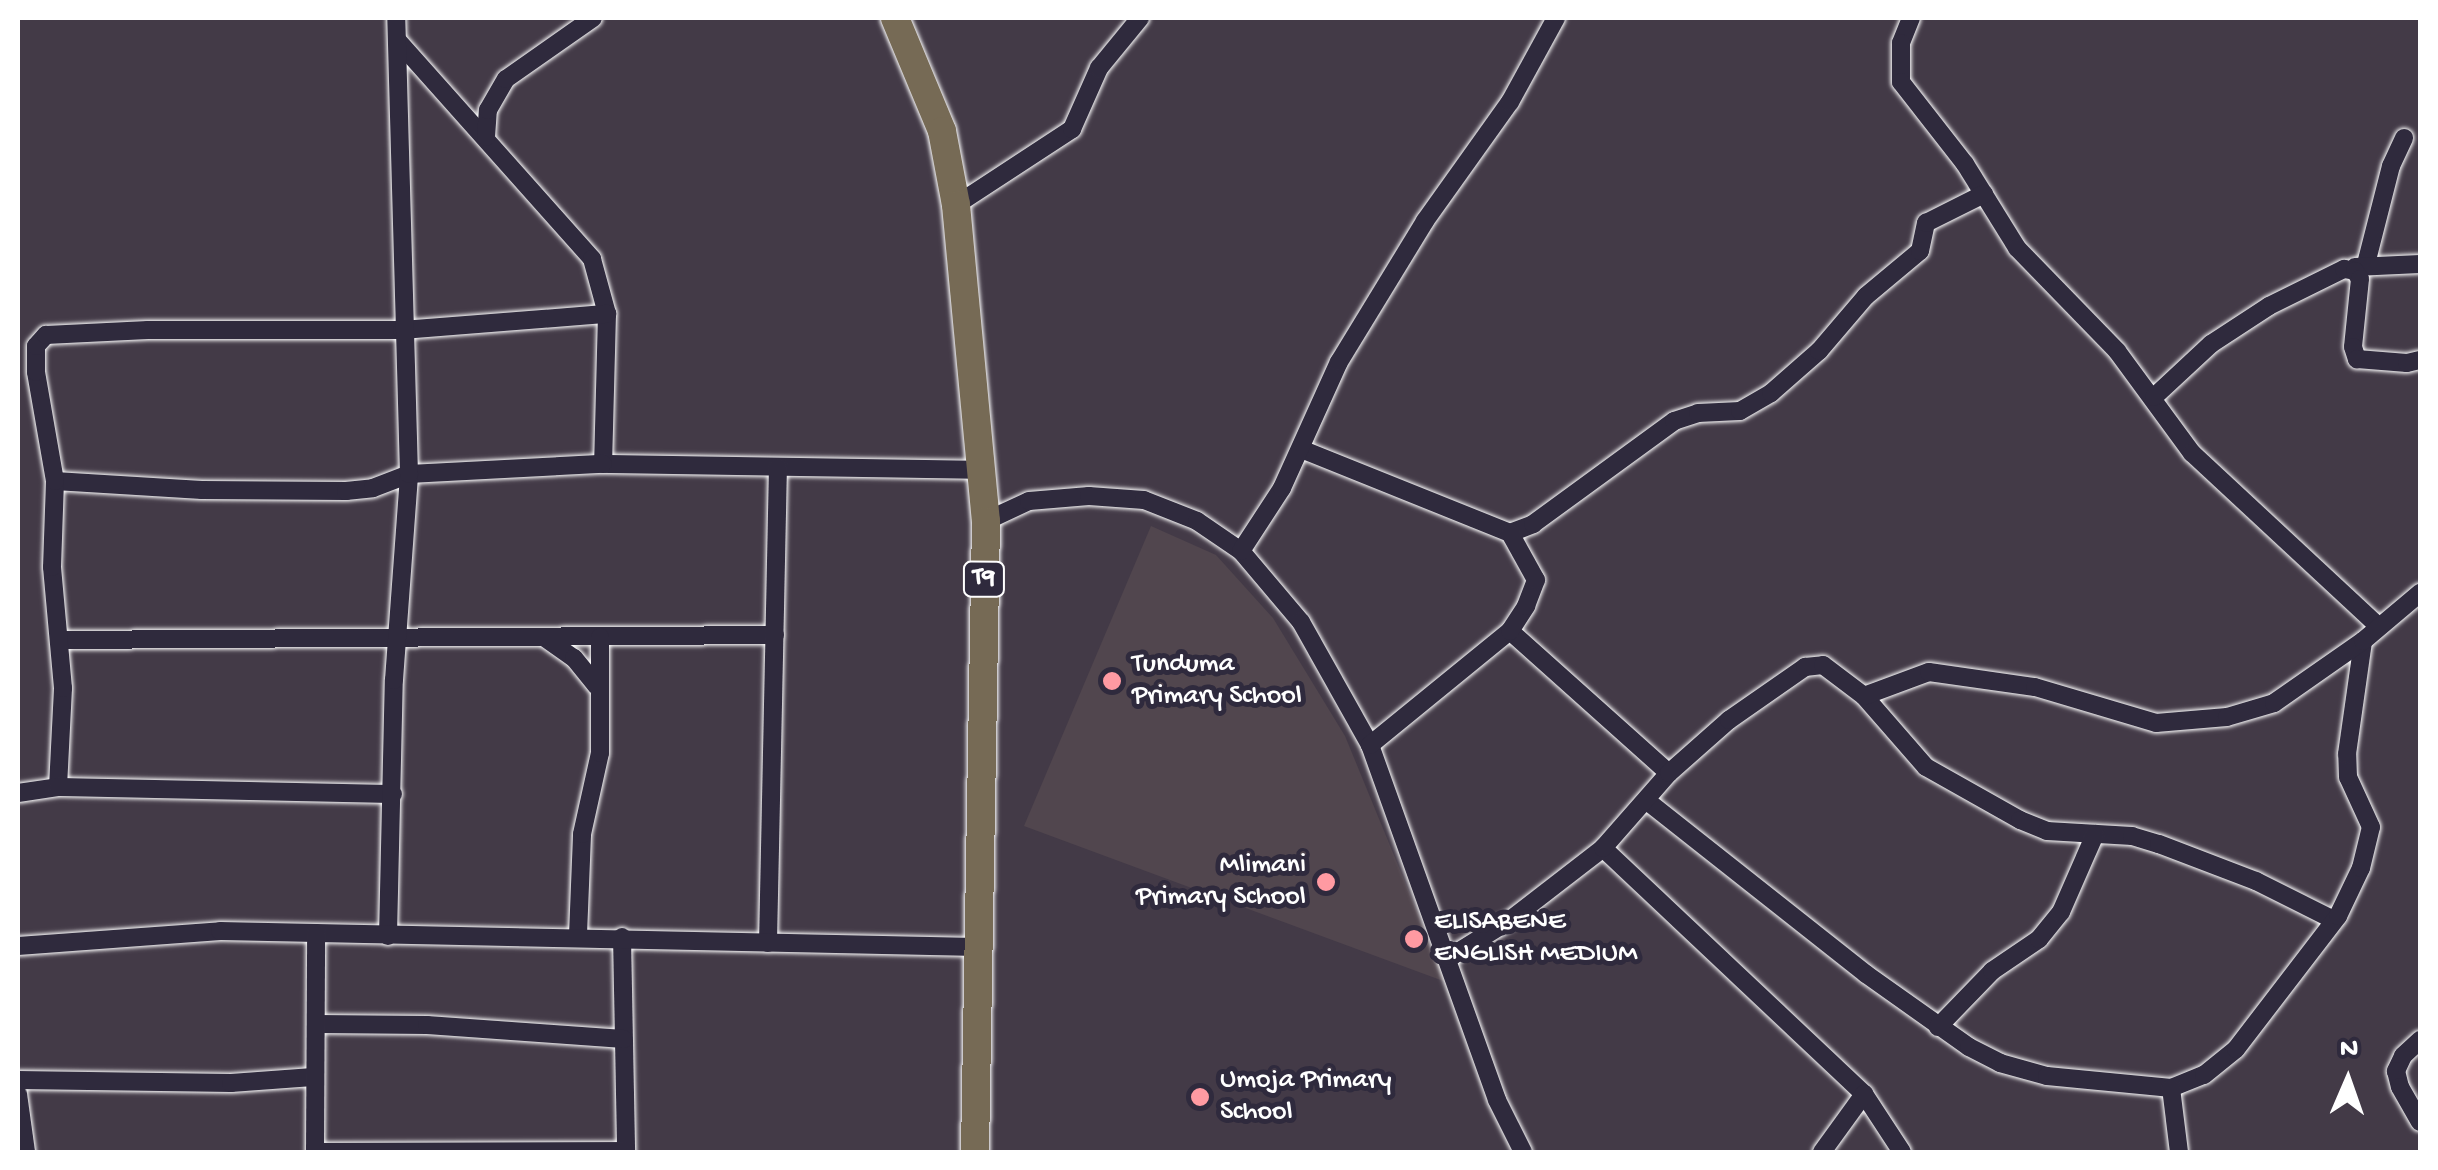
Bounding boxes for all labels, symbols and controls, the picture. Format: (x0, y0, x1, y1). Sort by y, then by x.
road number: T9 (962, 559, 1006, 599)
place label: Tunduma Primary School (1132, 648, 1302, 714)
marker: Tunduma Primary School (1101, 670, 1123, 692)
place label: Mlimani Primary School (1136, 849, 1306, 915)
marker: Mlimani Primary School (1315, 871, 1337, 893)
place label: ELISABENE ENGLISH MEDIUM (1434, 906, 1637, 972)
marker: ELISABENE ENGLISH MEDIUM (1403, 928, 1425, 950)
north arrow (2298, 1030, 2398, 1130)
text: N (2339, 1033, 2359, 1066)
place label: Umoja Primary School (1220, 1064, 1391, 1130)
marker: Umoja Primary School (1189, 1086, 1211, 1108)

